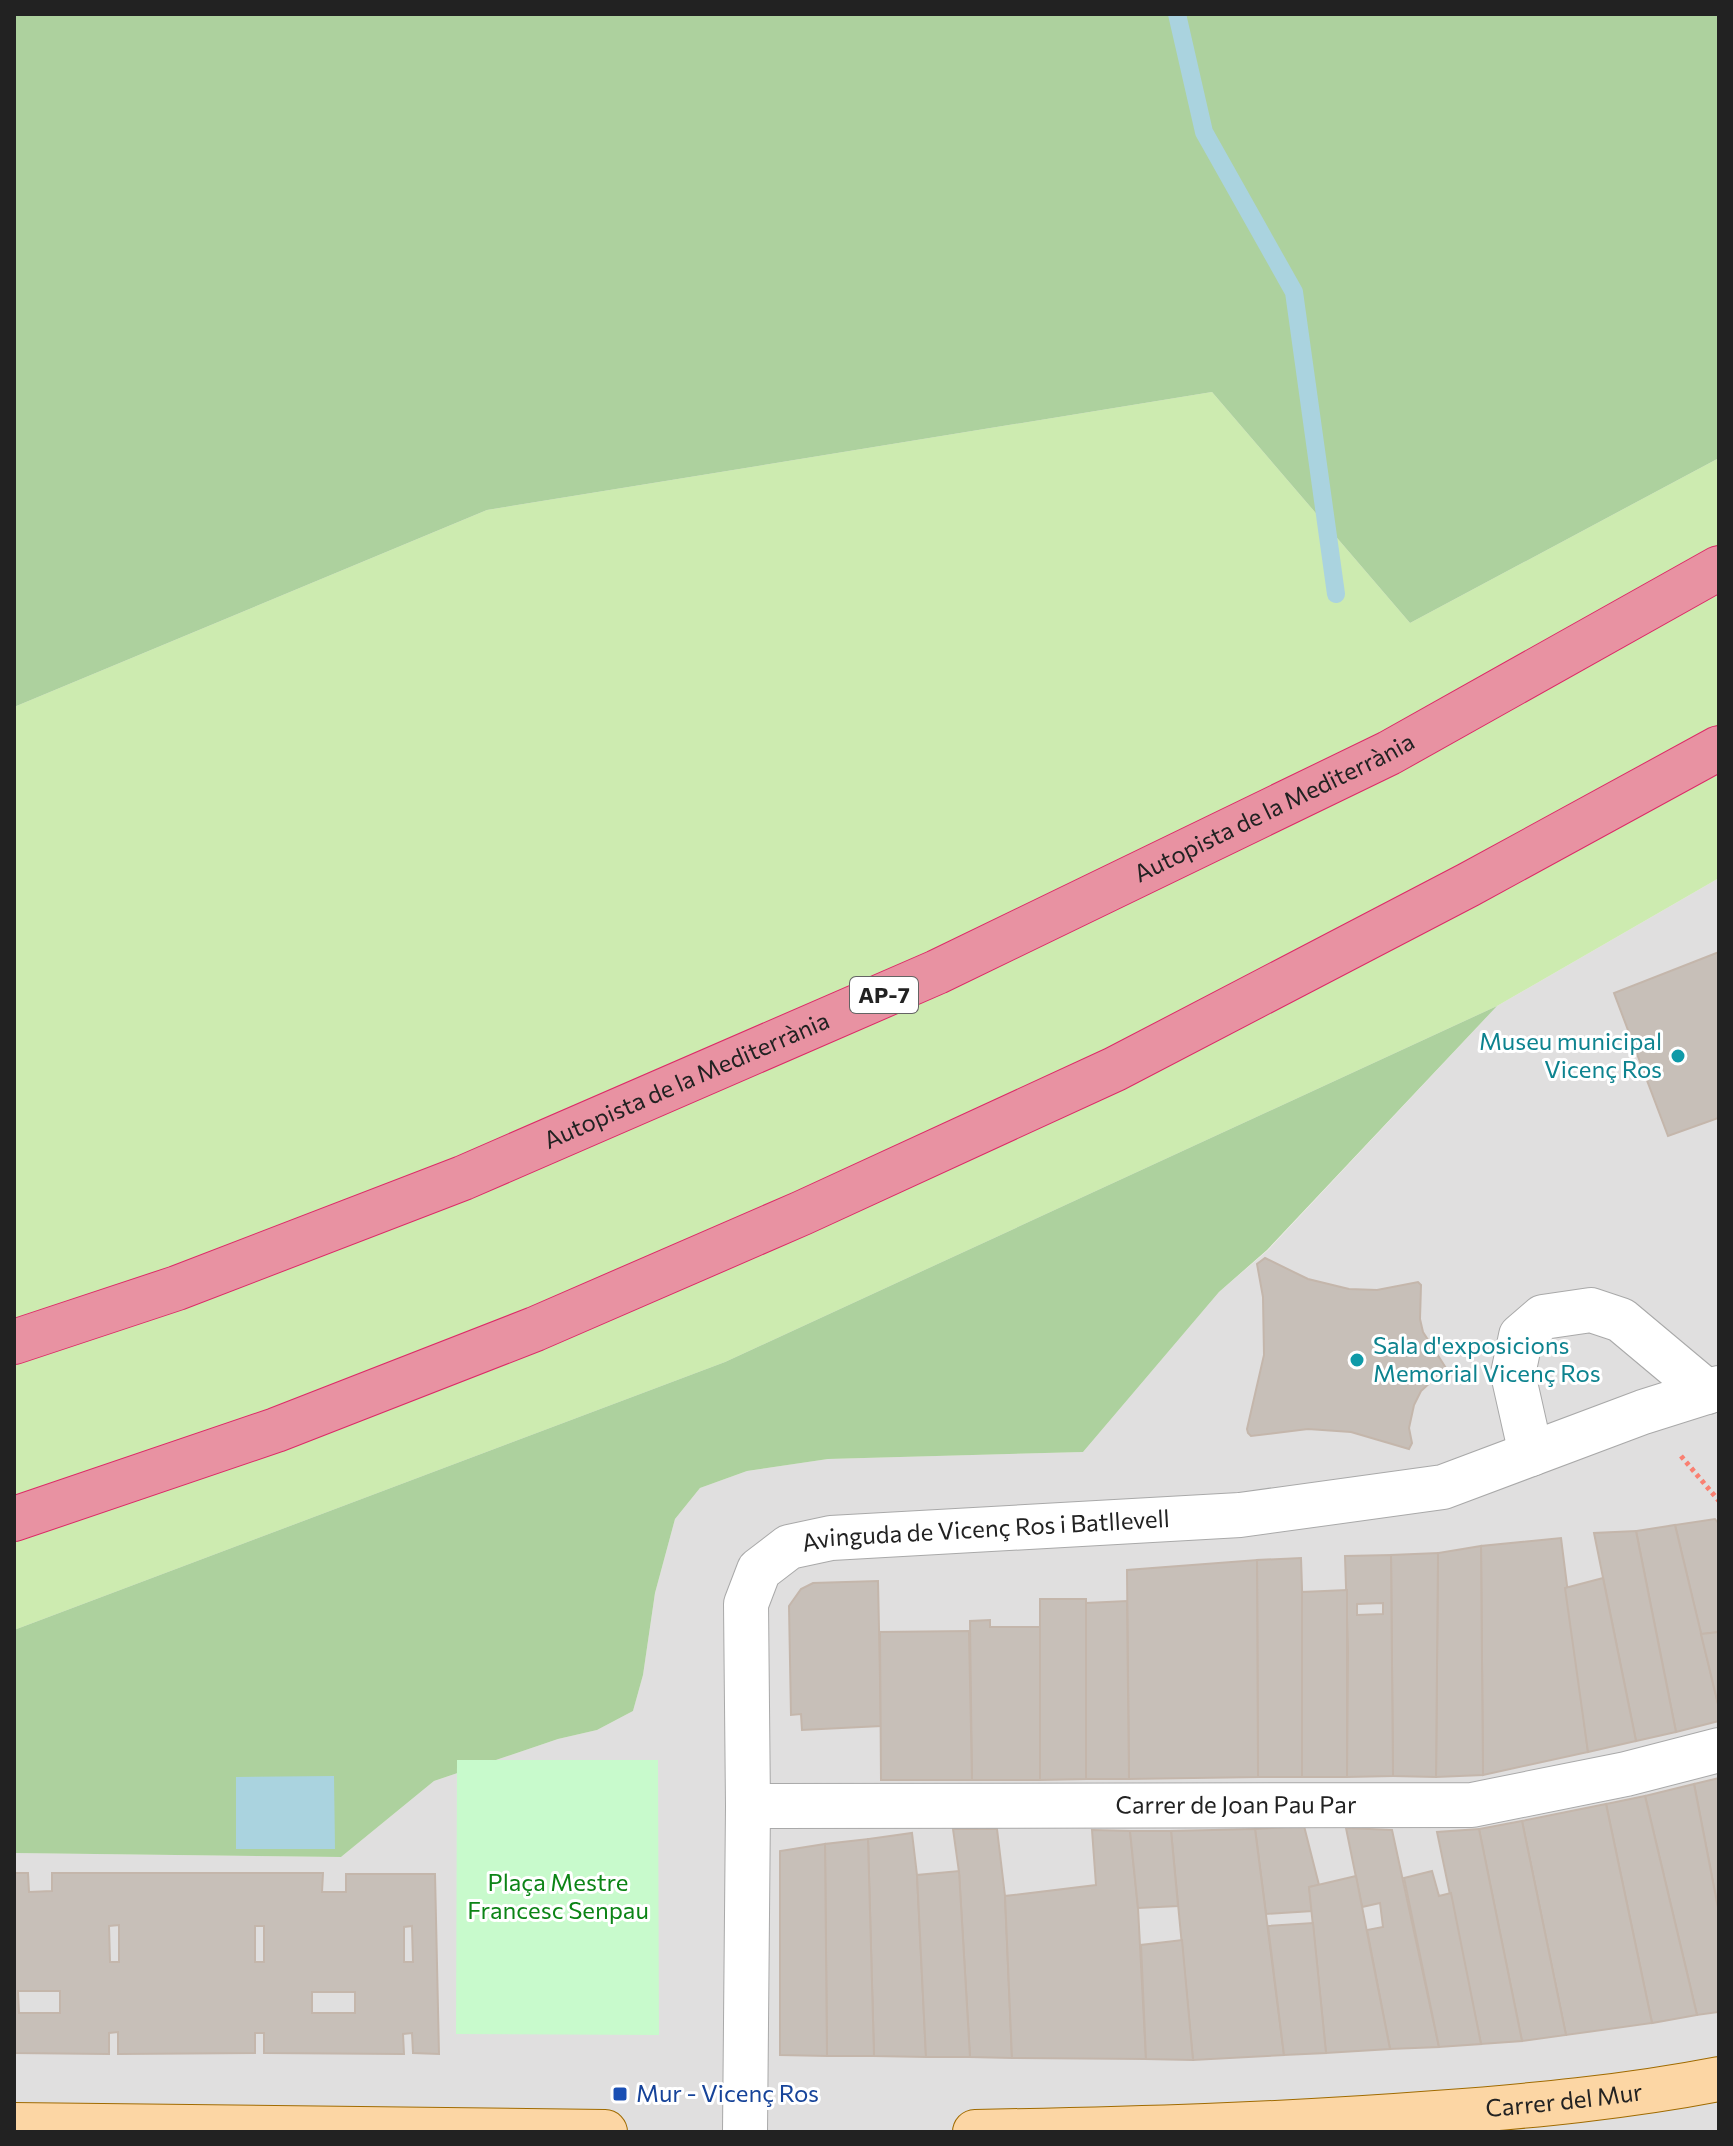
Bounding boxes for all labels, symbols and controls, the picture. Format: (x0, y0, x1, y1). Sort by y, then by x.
street label: Autopista de la Mediterrània (1129, 726, 1419, 887)
road number: AP-7 (850, 977, 918, 1013)
street label: Autopista de la Mediterrània (539, 1005, 833, 1154)
place label: Museu municipal Vicenç Ros (1479, 1026, 1662, 1083)
marker: Museu municipal Vicenç Ros (1669, 1047, 1687, 1065)
place label: Sala d'exposicions Memorial Vicenç Ros (1373, 1330, 1601, 1387)
marker: Sala d'exposicions Memorial Vicenç Ros (1348, 1351, 1366, 1369)
street label: Avinguda de Vicenç Ros i Batllevell (799, 1503, 1170, 1557)
street label: Carrer de Joan Pau Par (1116, 1789, 1357, 1818)
park label: Plaça Mestre Francesc Senpau (467, 1867, 649, 1924)
street label: Carrer del Mur (1484, 2076, 1645, 2122)
place label: Mur - Vicenç Ros (636, 2078, 819, 2107)
marker: Mur - Vicenç Ros (611, 2085, 629, 2103)

